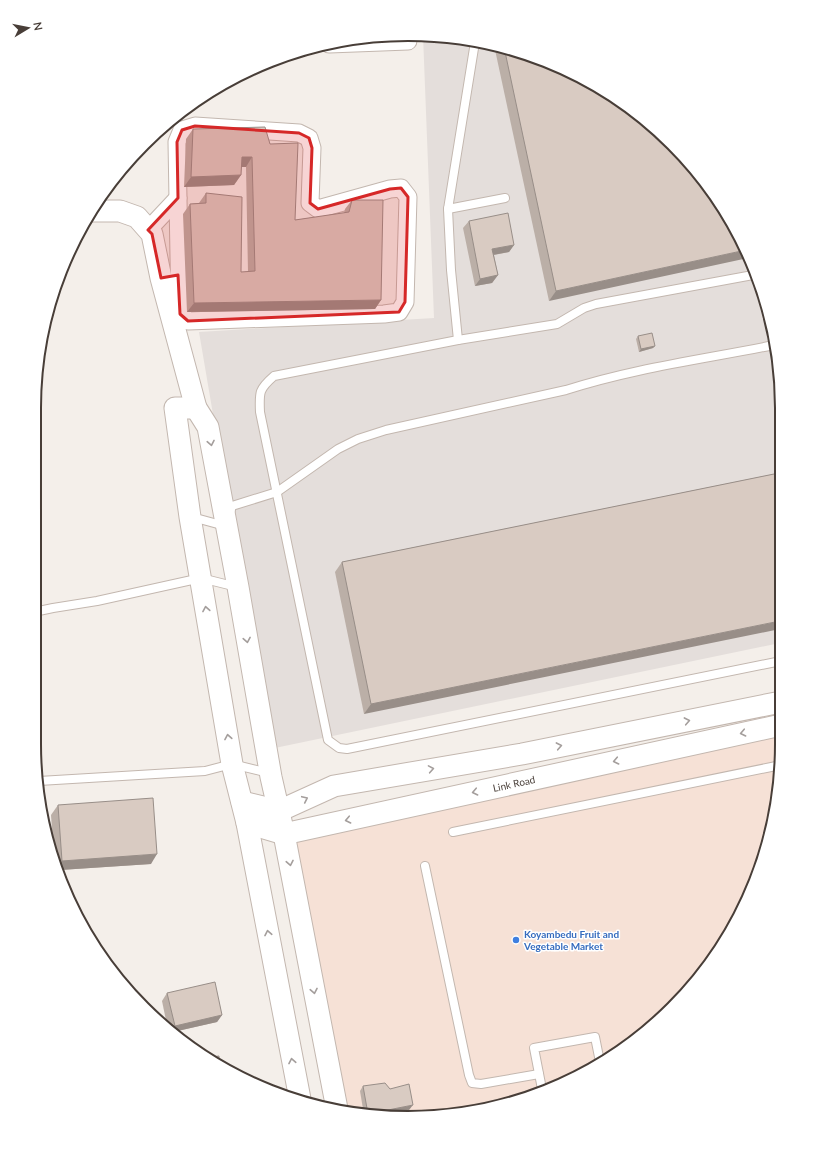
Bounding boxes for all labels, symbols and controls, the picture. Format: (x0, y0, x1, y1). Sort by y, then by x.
north arrow (8, 8, 48, 48)
text: N (31, 21, 45, 31)
one-way arrow (206, 440, 214, 446)
one-way arrow (202, 606, 211, 612)
one-way arrow (242, 637, 251, 643)
one-way arrow (684, 717, 690, 725)
one-way arrow (740, 729, 746, 737)
one-way arrow (224, 734, 233, 740)
one-way arrow (556, 743, 562, 751)
one-way arrow (613, 757, 619, 765)
one-way arrow (428, 765, 434, 774)
street label: Link Road (492, 773, 536, 794)
one-way arrow (472, 788, 478, 796)
one-way arrow (301, 796, 309, 804)
one-way arrow (345, 815, 351, 823)
one-way arrow (285, 860, 294, 867)
place label: Koyambedu Fruit and Vegetable Market (523, 928, 619, 952)
one-way arrow (264, 930, 273, 936)
marker: Koyambedu Fruit and Vegetable Market (511, 935, 521, 945)
one-way arrow (309, 988, 318, 994)
one-way arrow (288, 1057, 297, 1064)

